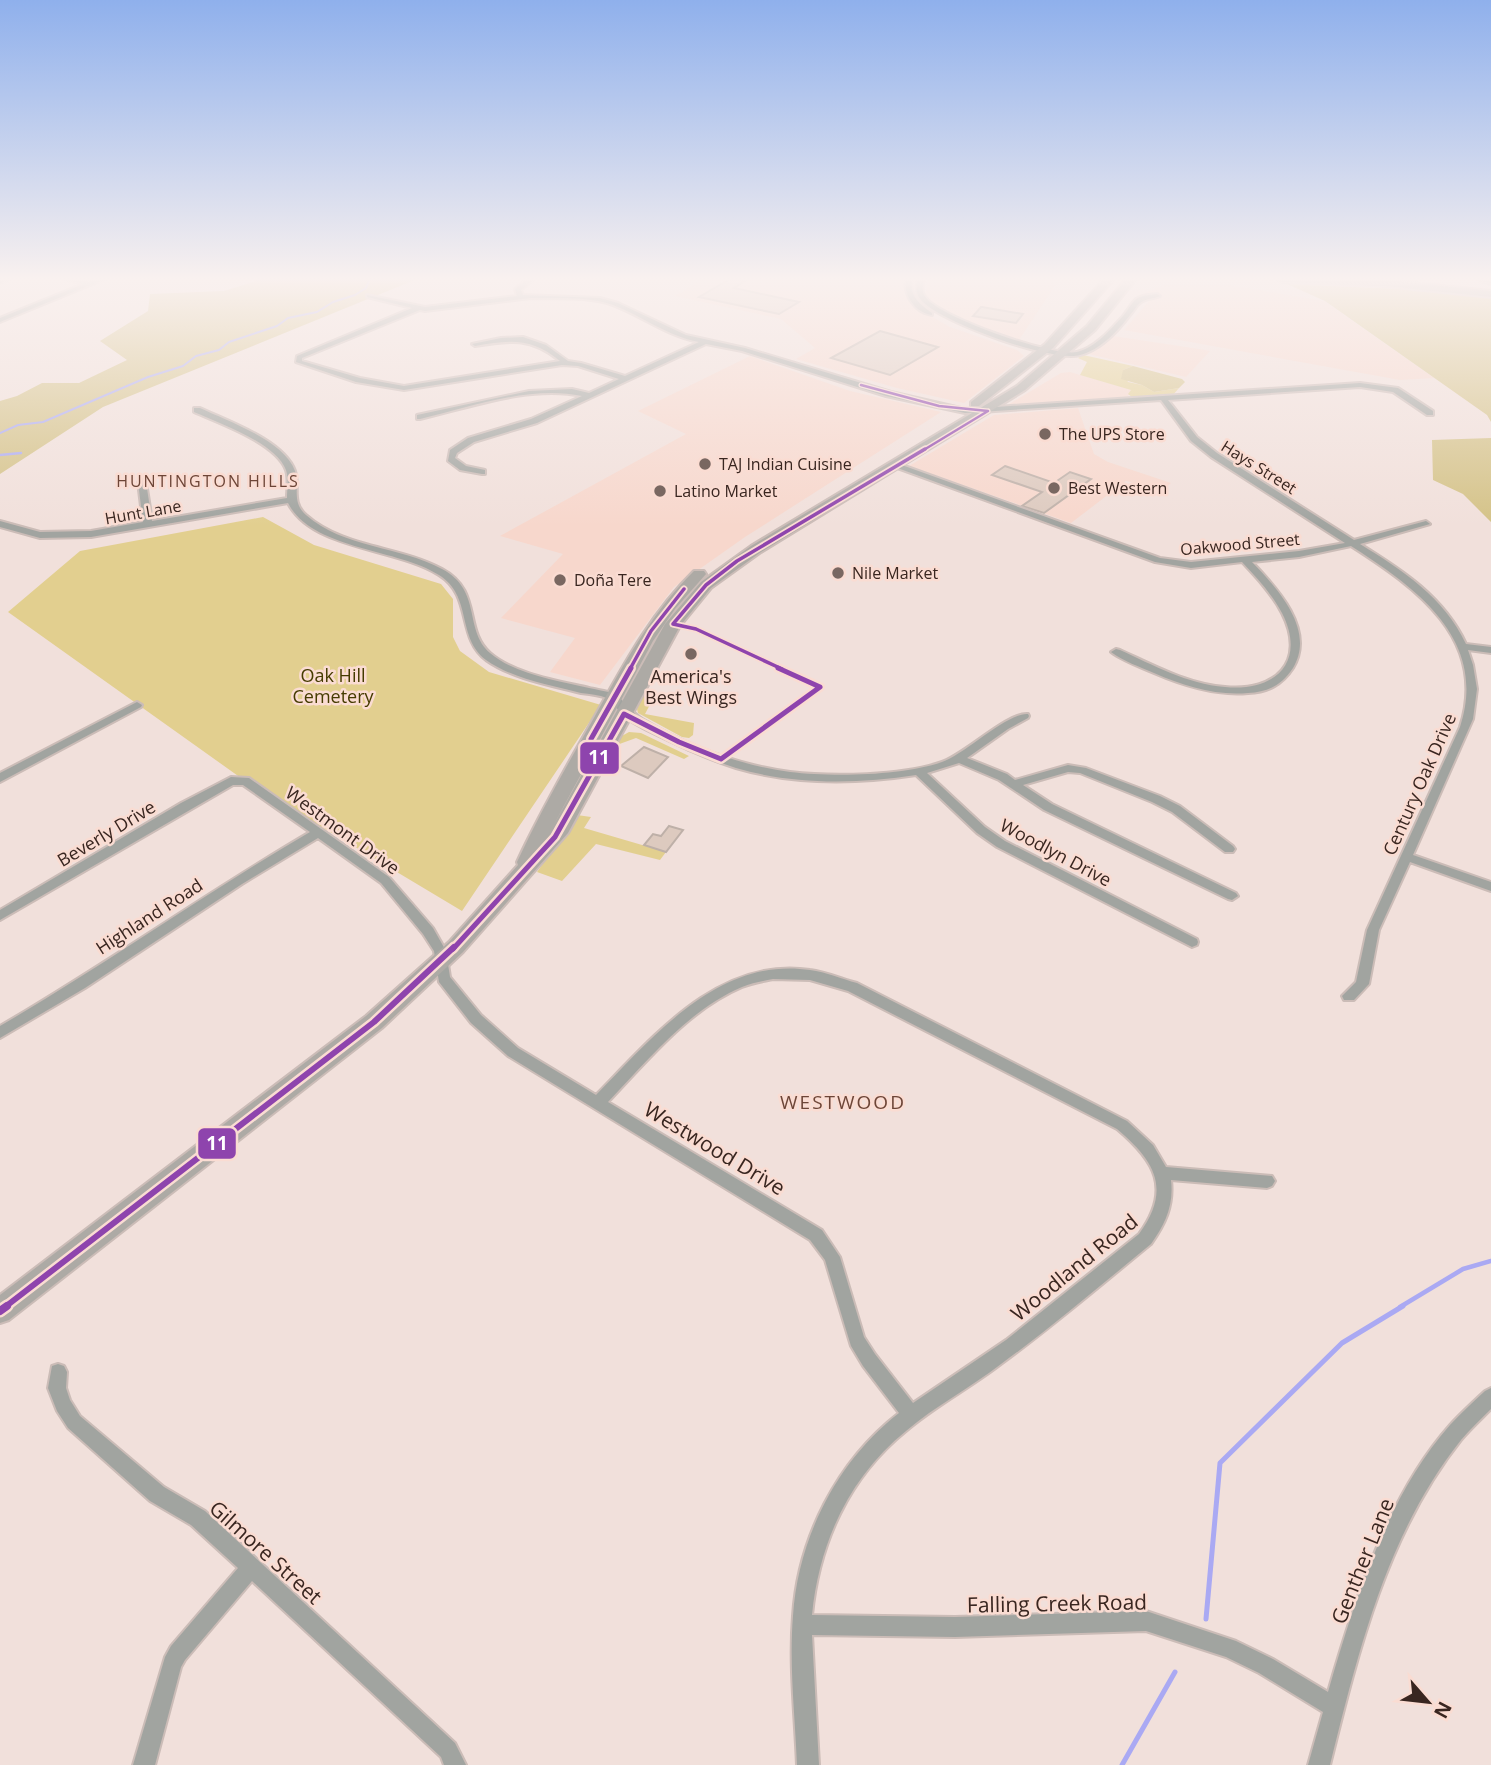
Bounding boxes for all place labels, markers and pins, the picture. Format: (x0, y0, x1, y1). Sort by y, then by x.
place label: The UPS Store (1059, 423, 1165, 445)
marker: The UPS Store (1037, 426, 1053, 442)
place label: TAJ Indian Cuisine (719, 453, 852, 475)
marker: TAJ Indian Cuisine (697, 456, 713, 472)
place label: Best Western (1068, 477, 1167, 499)
place label: Latino Market (674, 480, 778, 502)
marker: Best Western (1046, 480, 1062, 496)
marker: Latino Market (652, 483, 668, 499)
place label: Nile Market (852, 562, 938, 584)
marker: Nile Market (830, 565, 846, 581)
place label: Doña Tere (574, 569, 651, 591)
marker: Doña Tere (552, 572, 568, 588)
marker: America's Best Wings (683, 646, 699, 662)
place label: America's Best Wings (645, 664, 737, 709)

